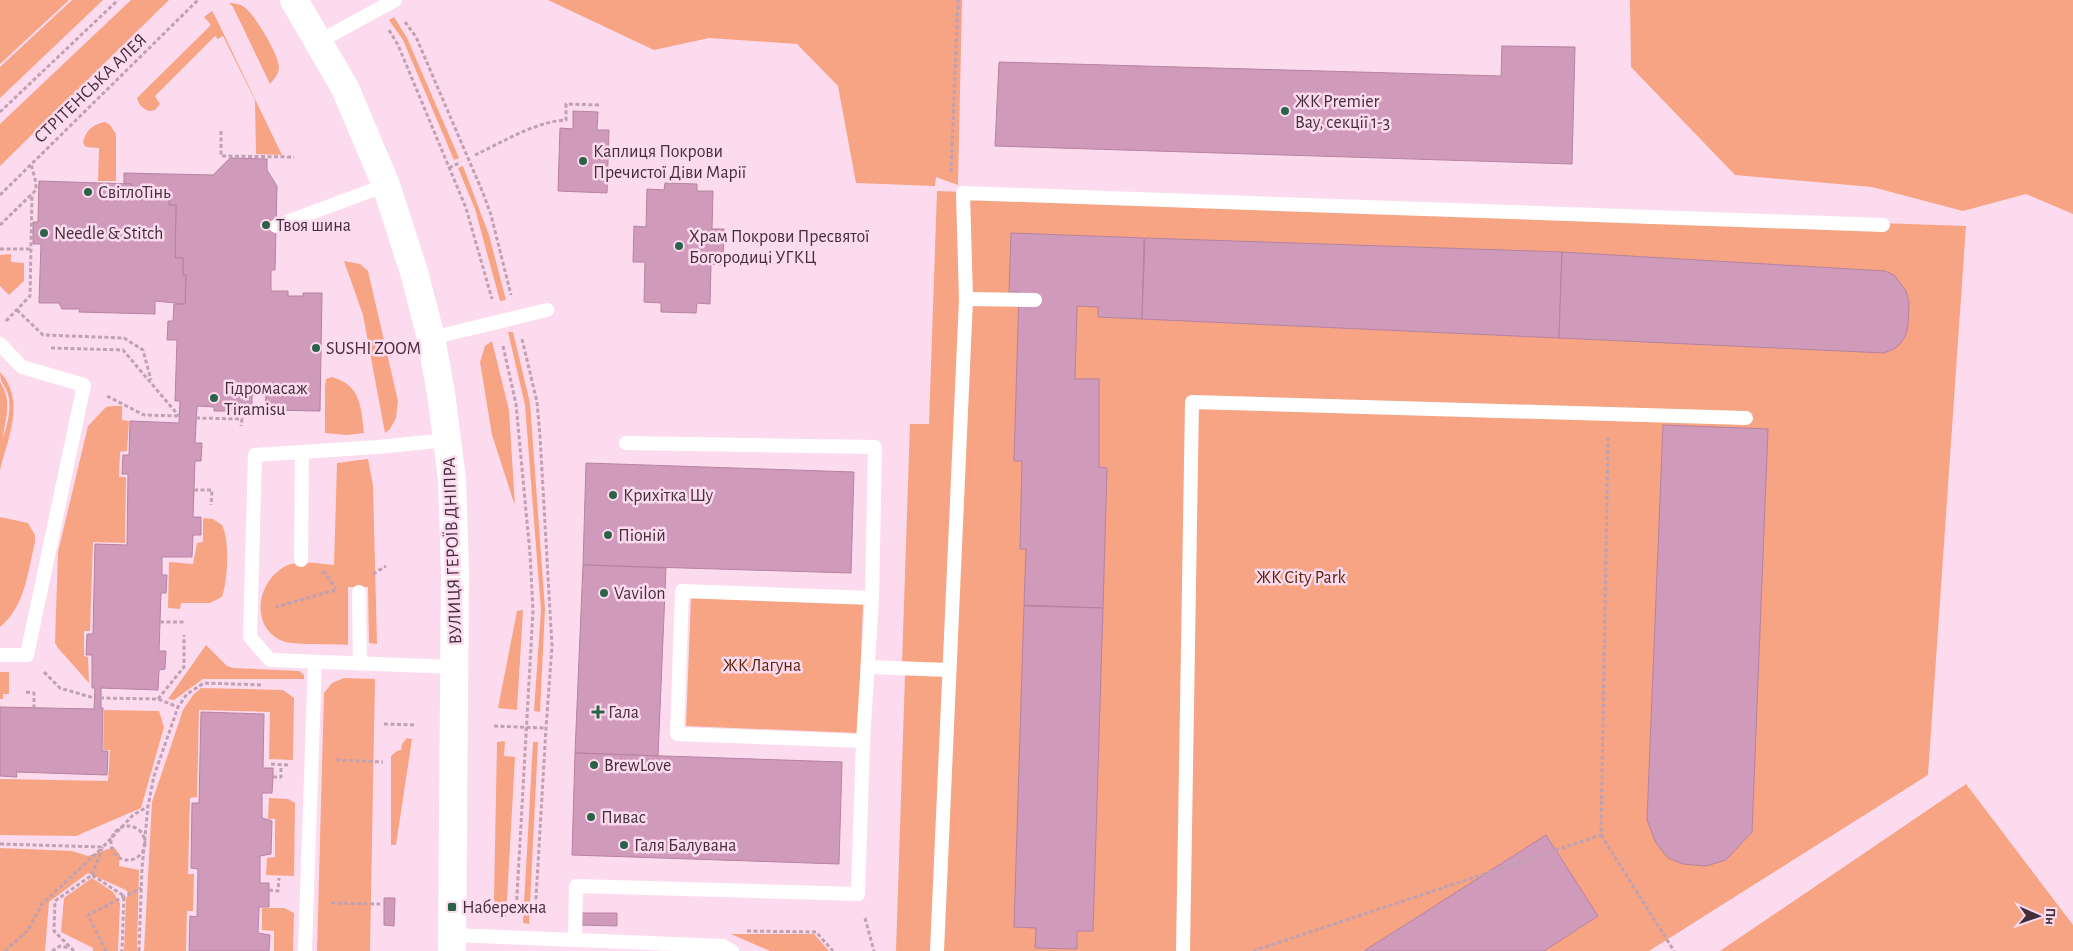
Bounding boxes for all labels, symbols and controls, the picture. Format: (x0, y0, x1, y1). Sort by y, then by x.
street label: СТРІТЕНСЬКА АЛЕЯ (31, 31, 150, 147)
place label: ЖК Premier Bay, секції 1-3 (1295, 93, 1390, 132)
marker: ЖК Premier Bay, секції 1-3 (1279, 105, 1291, 117)
place label: Каплиця Покрови Пречистої Діви Марії (593, 143, 746, 182)
marker: Каплиця Покрови Пречистої Діви Марії (577, 155, 589, 167)
place label: СвітлоТінь (98, 184, 171, 202)
marker: СвітлоТінь (82, 186, 94, 198)
place label: Твоя шина (276, 217, 351, 235)
marker: Твоя шина (260, 219, 272, 231)
place label: Needle & Stitch (54, 225, 163, 243)
marker: Needle & Stitch (38, 227, 50, 239)
place label: Храм Покрови Пресвятої Богородиці УГКЦ (689, 228, 869, 267)
marker: Храм Покрови Пресвятої Богородиці УГКЦ (673, 240, 685, 252)
place label: SUSHI ZOOM (326, 340, 421, 358)
marker: SUSHI ZOOM (310, 342, 322, 354)
place label: Гідромасаж Tiramisu (224, 380, 308, 419)
marker: Гідромасаж Tiramisu (208, 392, 220, 404)
street label: ВУЛИЦЯ ГЕРОЇВ ДНІПРА (439, 457, 465, 645)
place label: Крихітка Шу (623, 487, 714, 505)
marker: Крихітка Шу (607, 489, 619, 501)
place label: Піоній (618, 527, 666, 545)
marker: Піоній (602, 529, 614, 541)
park label: ЖК City Park (1256, 569, 1347, 587)
place label: Vavilon (614, 585, 666, 603)
marker: Vavilon (598, 587, 610, 599)
park label: ЖК Лагуна (723, 657, 801, 675)
place label: Гала (608, 704, 639, 722)
marker: Гала (592, 706, 604, 718)
place label: BrewLove (604, 757, 671, 775)
marker: BrewLove (588, 759, 600, 771)
place label: Пивас (601, 809, 646, 827)
marker: Пивас (585, 811, 597, 823)
place label: Галя Балувана (634, 837, 737, 855)
marker: Галя Балувана (618, 839, 630, 851)
north arrow (2013, 891, 2063, 941)
place label: Набережна (462, 898, 547, 917)
marker: Набережна (446, 901, 458, 913)
text: Пн (2043, 908, 2057, 925)

